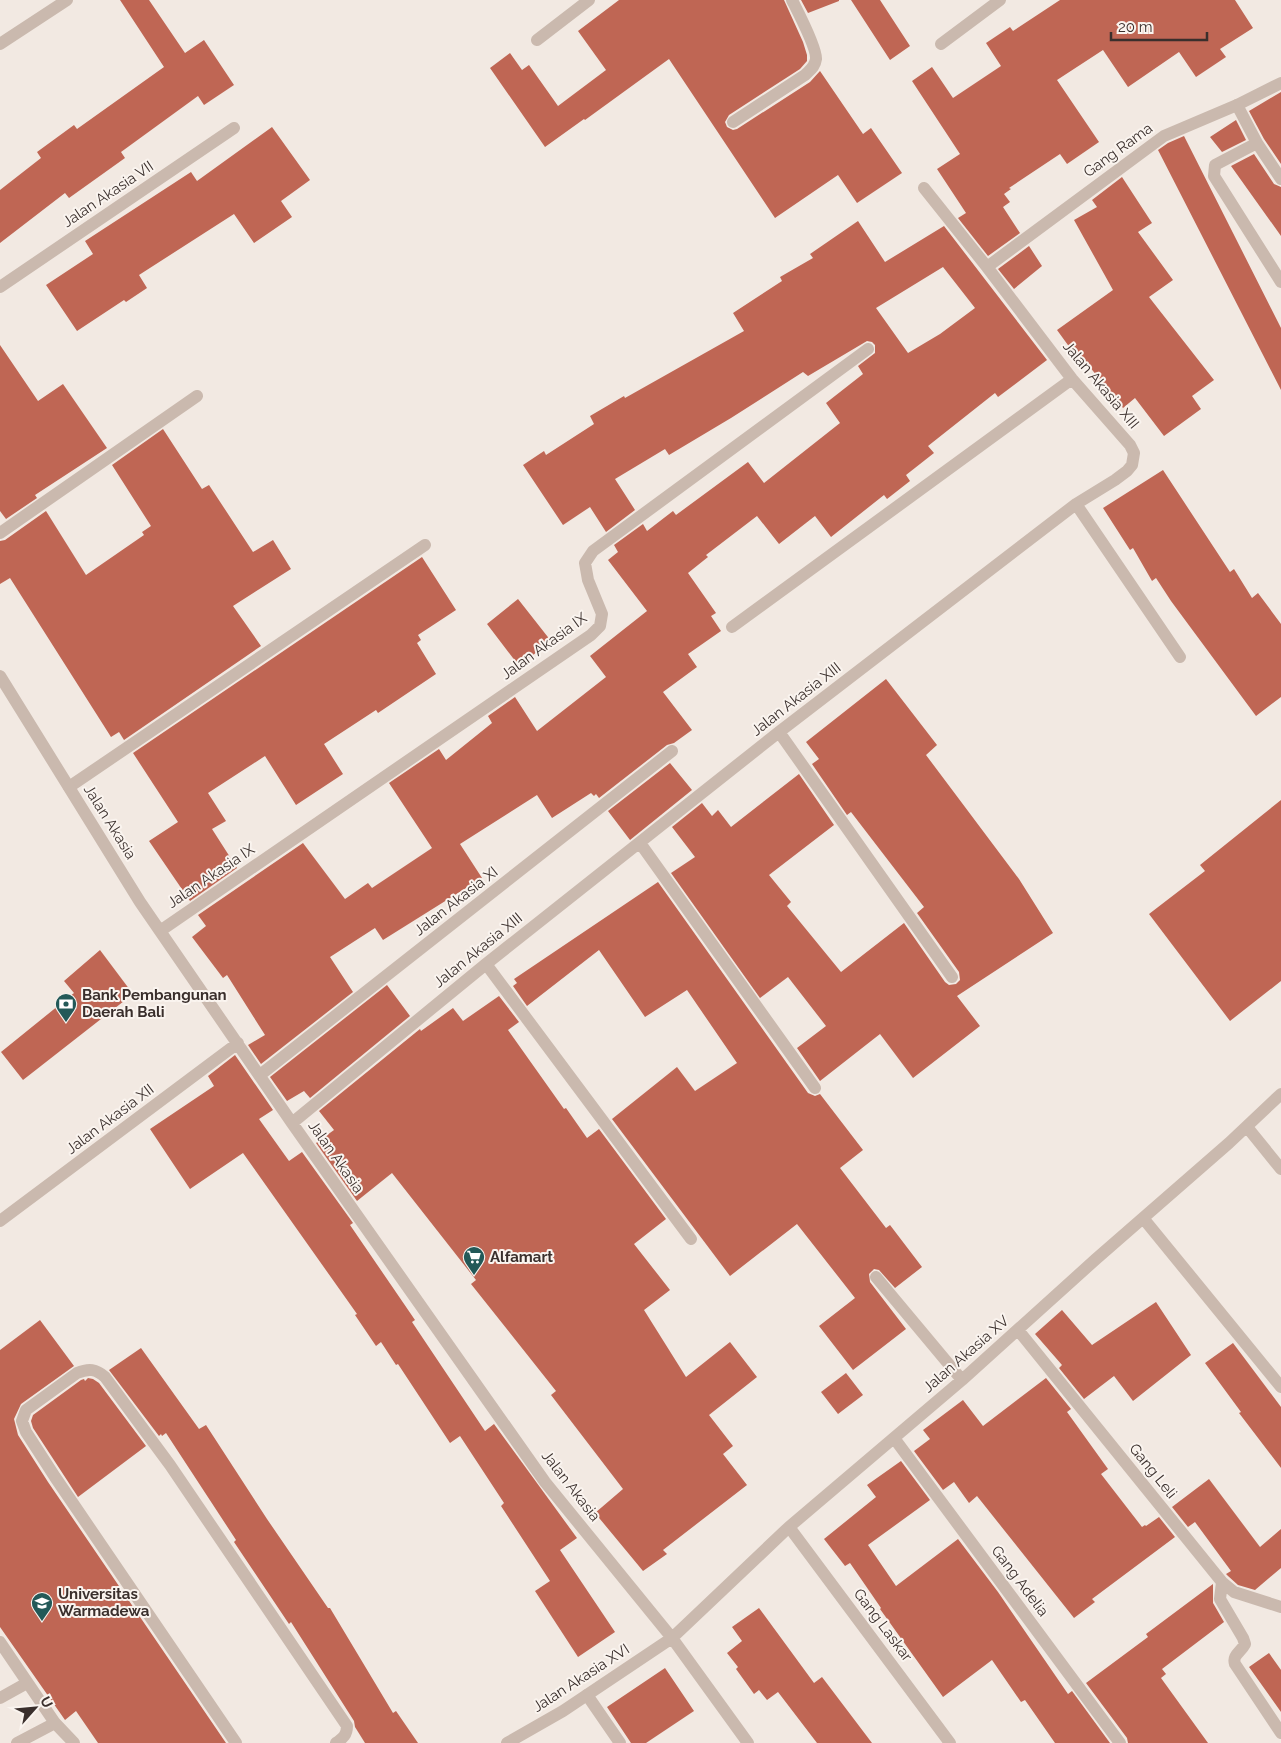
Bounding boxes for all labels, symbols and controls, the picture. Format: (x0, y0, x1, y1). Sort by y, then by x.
scale bar (1111, 10, 1207, 42)
text: 20 m (1118, 18, 1153, 36)
street label: Gang Rama (1080, 119, 1156, 181)
street label: Jalan Akasia VII (59, 157, 157, 231)
street label: Jalan Akasia XIII (1059, 338, 1143, 432)
street label: Jalan Akasia IX (498, 609, 591, 683)
street label: Jalan Akasia XIII (748, 658, 844, 740)
street label: Jalan Akasia (80, 781, 140, 863)
street label: Jalan Akasia IX (164, 840, 259, 912)
street label: Jalan Akasia XI (411, 863, 501, 939)
street label: Jalan Akasia XIII (430, 909, 526, 991)
place label: Bank Pembangunan Daerah Bali (82, 986, 227, 1021)
bank icon: Bank Pembangunan Daerah Bali (54, 992, 78, 1023)
street label: Jalan Akasia XII (63, 1080, 157, 1158)
street label: Jalan Akasia (304, 1117, 368, 1197)
supermarket icon: Alfamart (462, 1245, 486, 1276)
place label: Alfamart (490, 1248, 553, 1266)
street label: Jalan Akasia XV (919, 1312, 1013, 1396)
street label: Gang Leli (1125, 1440, 1181, 1502)
street label: Jalan Akasia (538, 1447, 604, 1525)
street label: Gang Adelia (988, 1542, 1052, 1620)
place label: Universitas Warmadewa (58, 1585, 150, 1620)
street label: Gang Laskar (850, 1585, 917, 1665)
school or university icon: Universitas Warmadewa (30, 1591, 54, 1622)
street label: Jalan Akasia XVI (529, 1640, 633, 1716)
north arrow (10, 1683, 60, 1733)
text: U (37, 1694, 56, 1710)

